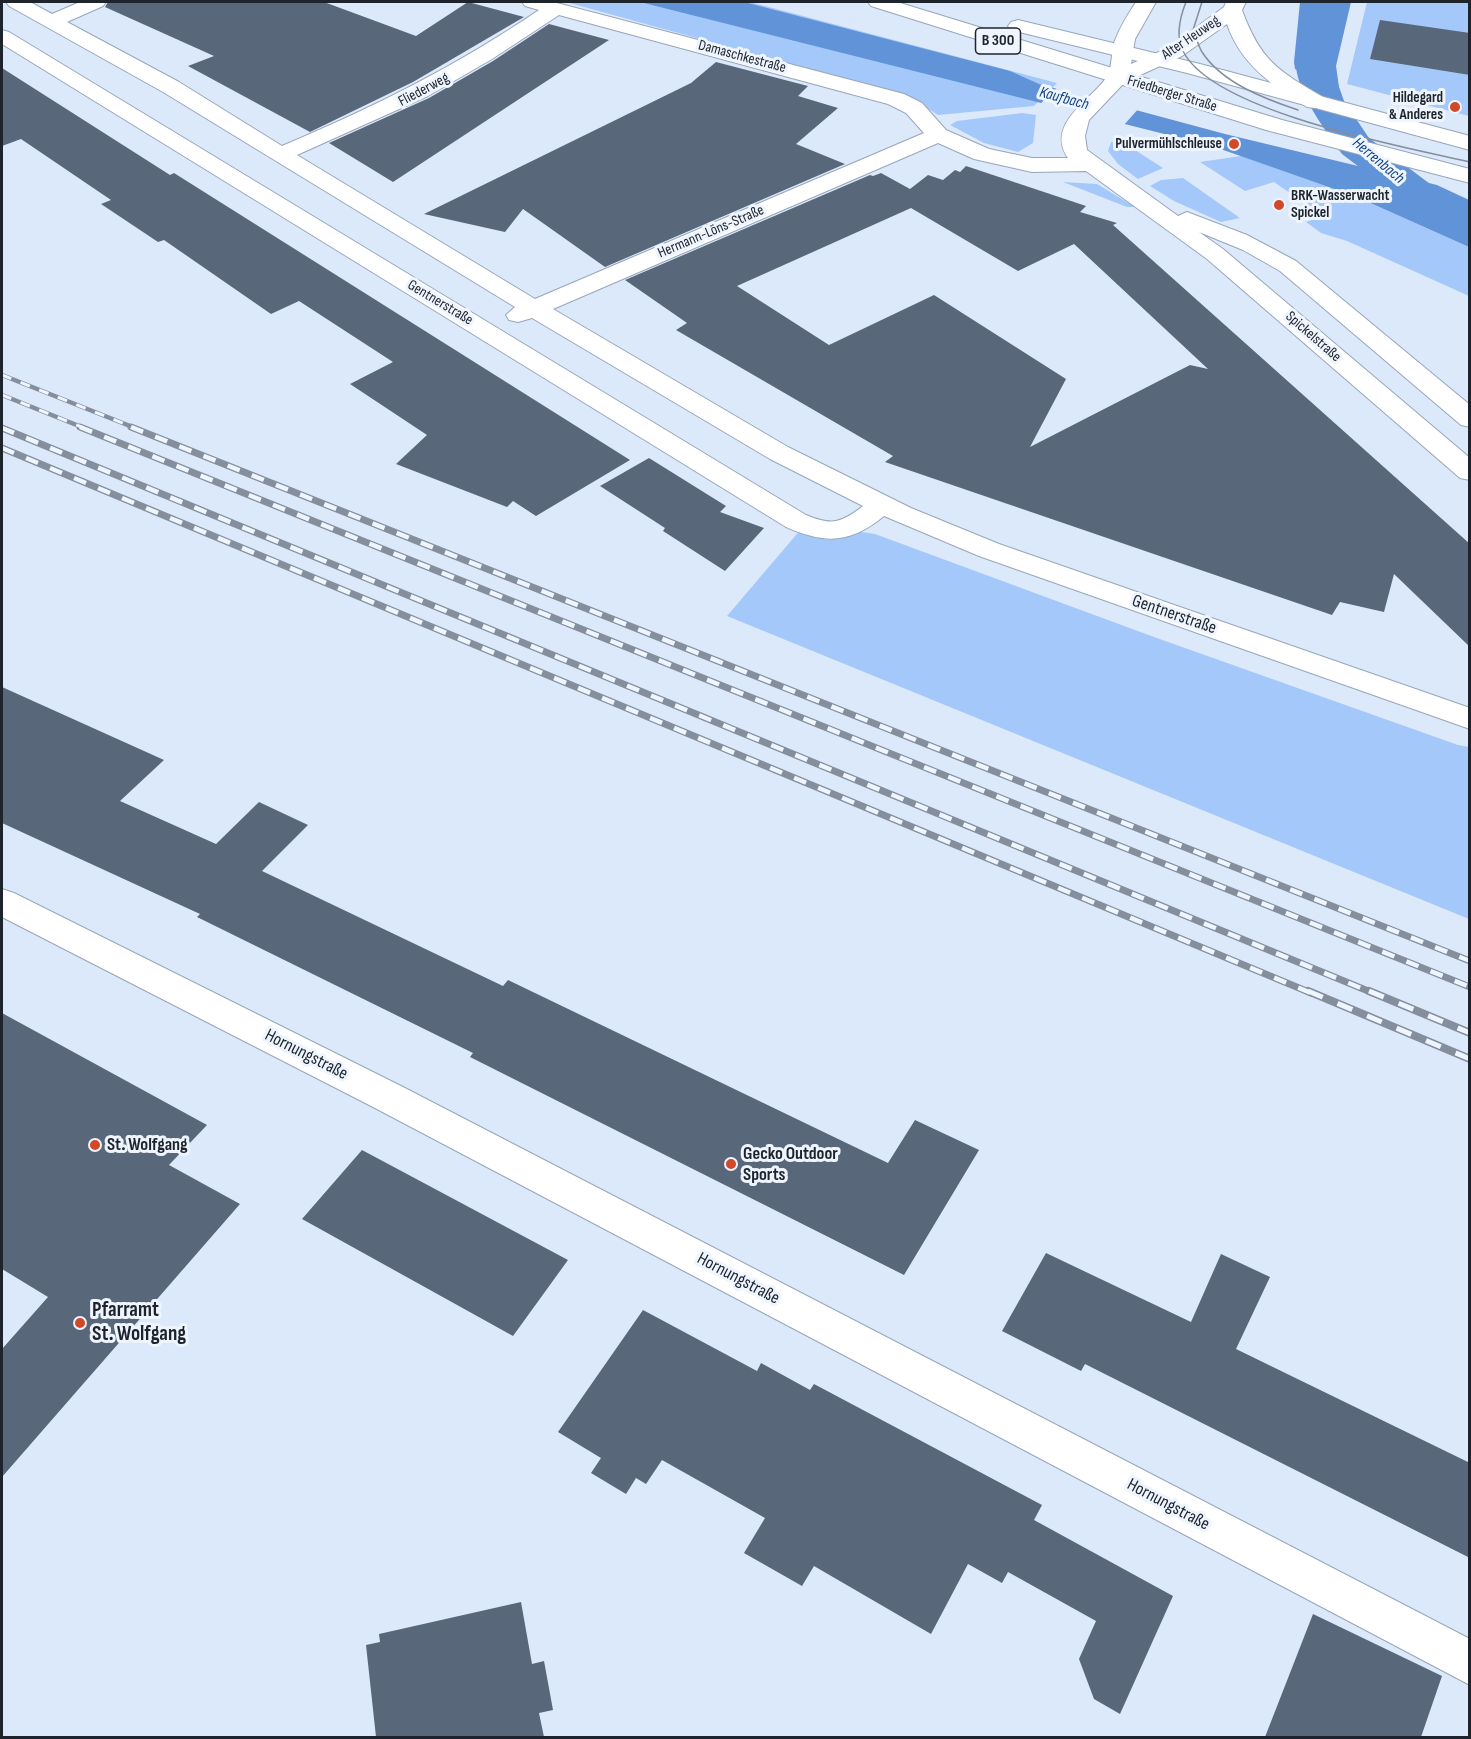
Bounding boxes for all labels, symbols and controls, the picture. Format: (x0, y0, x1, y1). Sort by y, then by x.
street label: Alter Heuweg (1158, 12, 1224, 64)
road number: B 300 (976, 28, 1020, 54)
street label: Damaschkestraße (696, 37, 788, 77)
street label: Fliederweg (396, 69, 452, 111)
street label: Friedberger Straße (1125, 72, 1219, 116)
water label: Kaufbach (1037, 83, 1091, 115)
place label: Hildegard & Anderes (1389, 89, 1443, 124)
marker: Hildegard & Anderes (1448, 100, 1462, 114)
water label: Herrenbach (1348, 134, 1408, 188)
place label: Pulvermühlschleuse (1115, 135, 1222, 153)
marker: Pulvermühlschleuse (1227, 137, 1241, 151)
place label: BRK-Wasserwacht Spickel (1291, 187, 1390, 222)
marker: BRK-Wasserwacht Spickel (1272, 198, 1286, 212)
street label: Hermann-Löns-Straße (655, 202, 767, 262)
street label: Gentnerstraße (404, 276, 476, 330)
street label: Spickelstraße (1281, 308, 1345, 366)
street label: Gentnerstraße (1129, 590, 1219, 640)
street label: Hornungstraße (261, 1025, 351, 1085)
place label: St. Wolfgang (107, 1134, 188, 1156)
marker: St. Wolfgang (88, 1138, 102, 1152)
place label: Gecko Outdoor Sports (743, 1143, 838, 1186)
marker: Gecko Outdoor Sports (724, 1157, 738, 1171)
street label: Hornungstraße (693, 1248, 783, 1310)
place label: Pfarramt St. Wolfgang (92, 1298, 186, 1348)
marker: Pfarramt St. Wolfgang (73, 1316, 87, 1330)
street label: Hornungstraße (1123, 1474, 1213, 1536)

